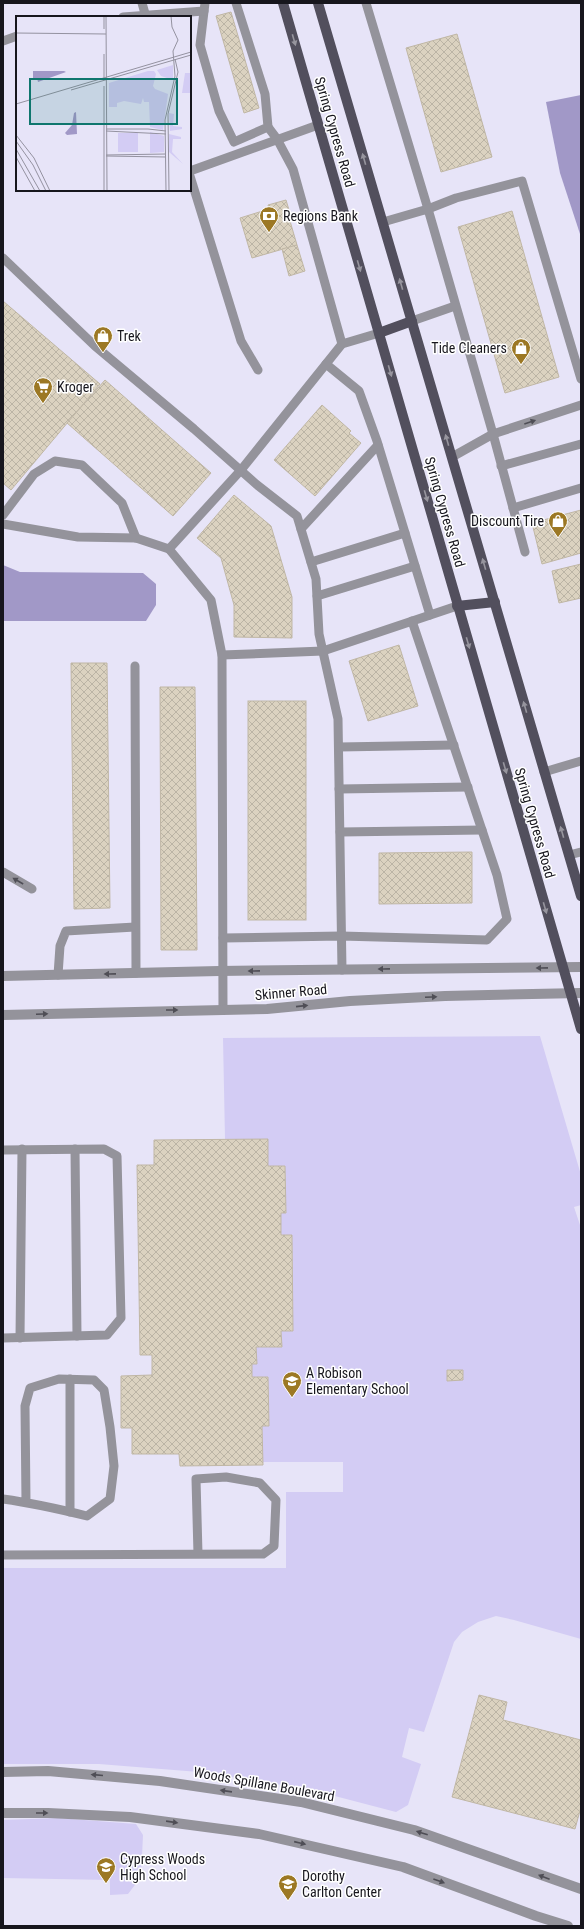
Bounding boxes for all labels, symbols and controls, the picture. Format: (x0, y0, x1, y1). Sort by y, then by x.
inset map (16, 16, 191, 191)
one-way arrow (291, 35, 297, 47)
street label: Spring Cypress Road (312, 75, 358, 189)
one-way arrow (361, 153, 367, 165)
bank icon: Regions Bank (258, 205, 280, 233)
place label: Regions Bank (283, 208, 359, 224)
one-way arrow (356, 260, 362, 272)
one-way arrow (398, 277, 404, 289)
shop icon: Trek (92, 325, 114, 353)
place label: Trek (117, 328, 141, 344)
shop icon: Tide Cleaners (510, 337, 532, 365)
place label: Tide Cleaners (431, 340, 507, 356)
one-way arrow (387, 365, 393, 377)
supermarket icon: Kroger (32, 376, 54, 404)
place label: Kroger (57, 379, 94, 395)
one-way arrow (524, 419, 536, 425)
one-way arrow (444, 433, 450, 445)
street label: Spring Cypress Road (422, 455, 468, 569)
one-way arrow (423, 490, 429, 502)
shop icon: Discount Tire (547, 510, 569, 538)
place label: Discount Tire (471, 513, 544, 529)
one-way arrow (481, 558, 487, 570)
one-way arrow (465, 638, 471, 650)
one-way arrow (522, 701, 528, 713)
one-way arrow (502, 762, 508, 774)
street label: Spring Cypress Road (512, 766, 558, 880)
one-way arrow (559, 826, 565, 838)
one-way arrow (12, 877, 24, 884)
one-way arrow (543, 902, 549, 914)
one-way arrow (535, 965, 548, 971)
one-way arrow (377, 966, 390, 972)
one-way arrow (247, 968, 260, 974)
one-way arrow (104, 970, 116, 977)
street label: Skinner Road (254, 981, 328, 1003)
one-way arrow (425, 994, 438, 1000)
one-way arrow (296, 1003, 308, 1009)
one-way arrow (166, 1007, 179, 1013)
one-way arrow (36, 1010, 48, 1017)
place label: A Robison Elementary School (306, 1365, 409, 1397)
school or university icon: A Robison Elementary School (281, 1370, 303, 1398)
street label: Woods Spillane Boulevard (192, 1764, 336, 1804)
one-way arrow (91, 1772, 103, 1779)
one-way arrow (220, 1788, 233, 1794)
one-way arrow (36, 1810, 49, 1816)
one-way arrow (166, 1819, 178, 1825)
one-way arrow (415, 1830, 427, 1836)
one-way arrow (294, 1841, 306, 1847)
place label: Cypress Woods High School (120, 1851, 205, 1883)
school or university icon: Cypress Woods High School (95, 1856, 117, 1884)
place label: Dorothy Carlton Center (302, 1868, 381, 1900)
school or university icon: Dorothy Carlton Center (277, 1873, 299, 1901)
one-way arrow (538, 1874, 550, 1880)
one-way arrow (433, 1878, 445, 1884)

